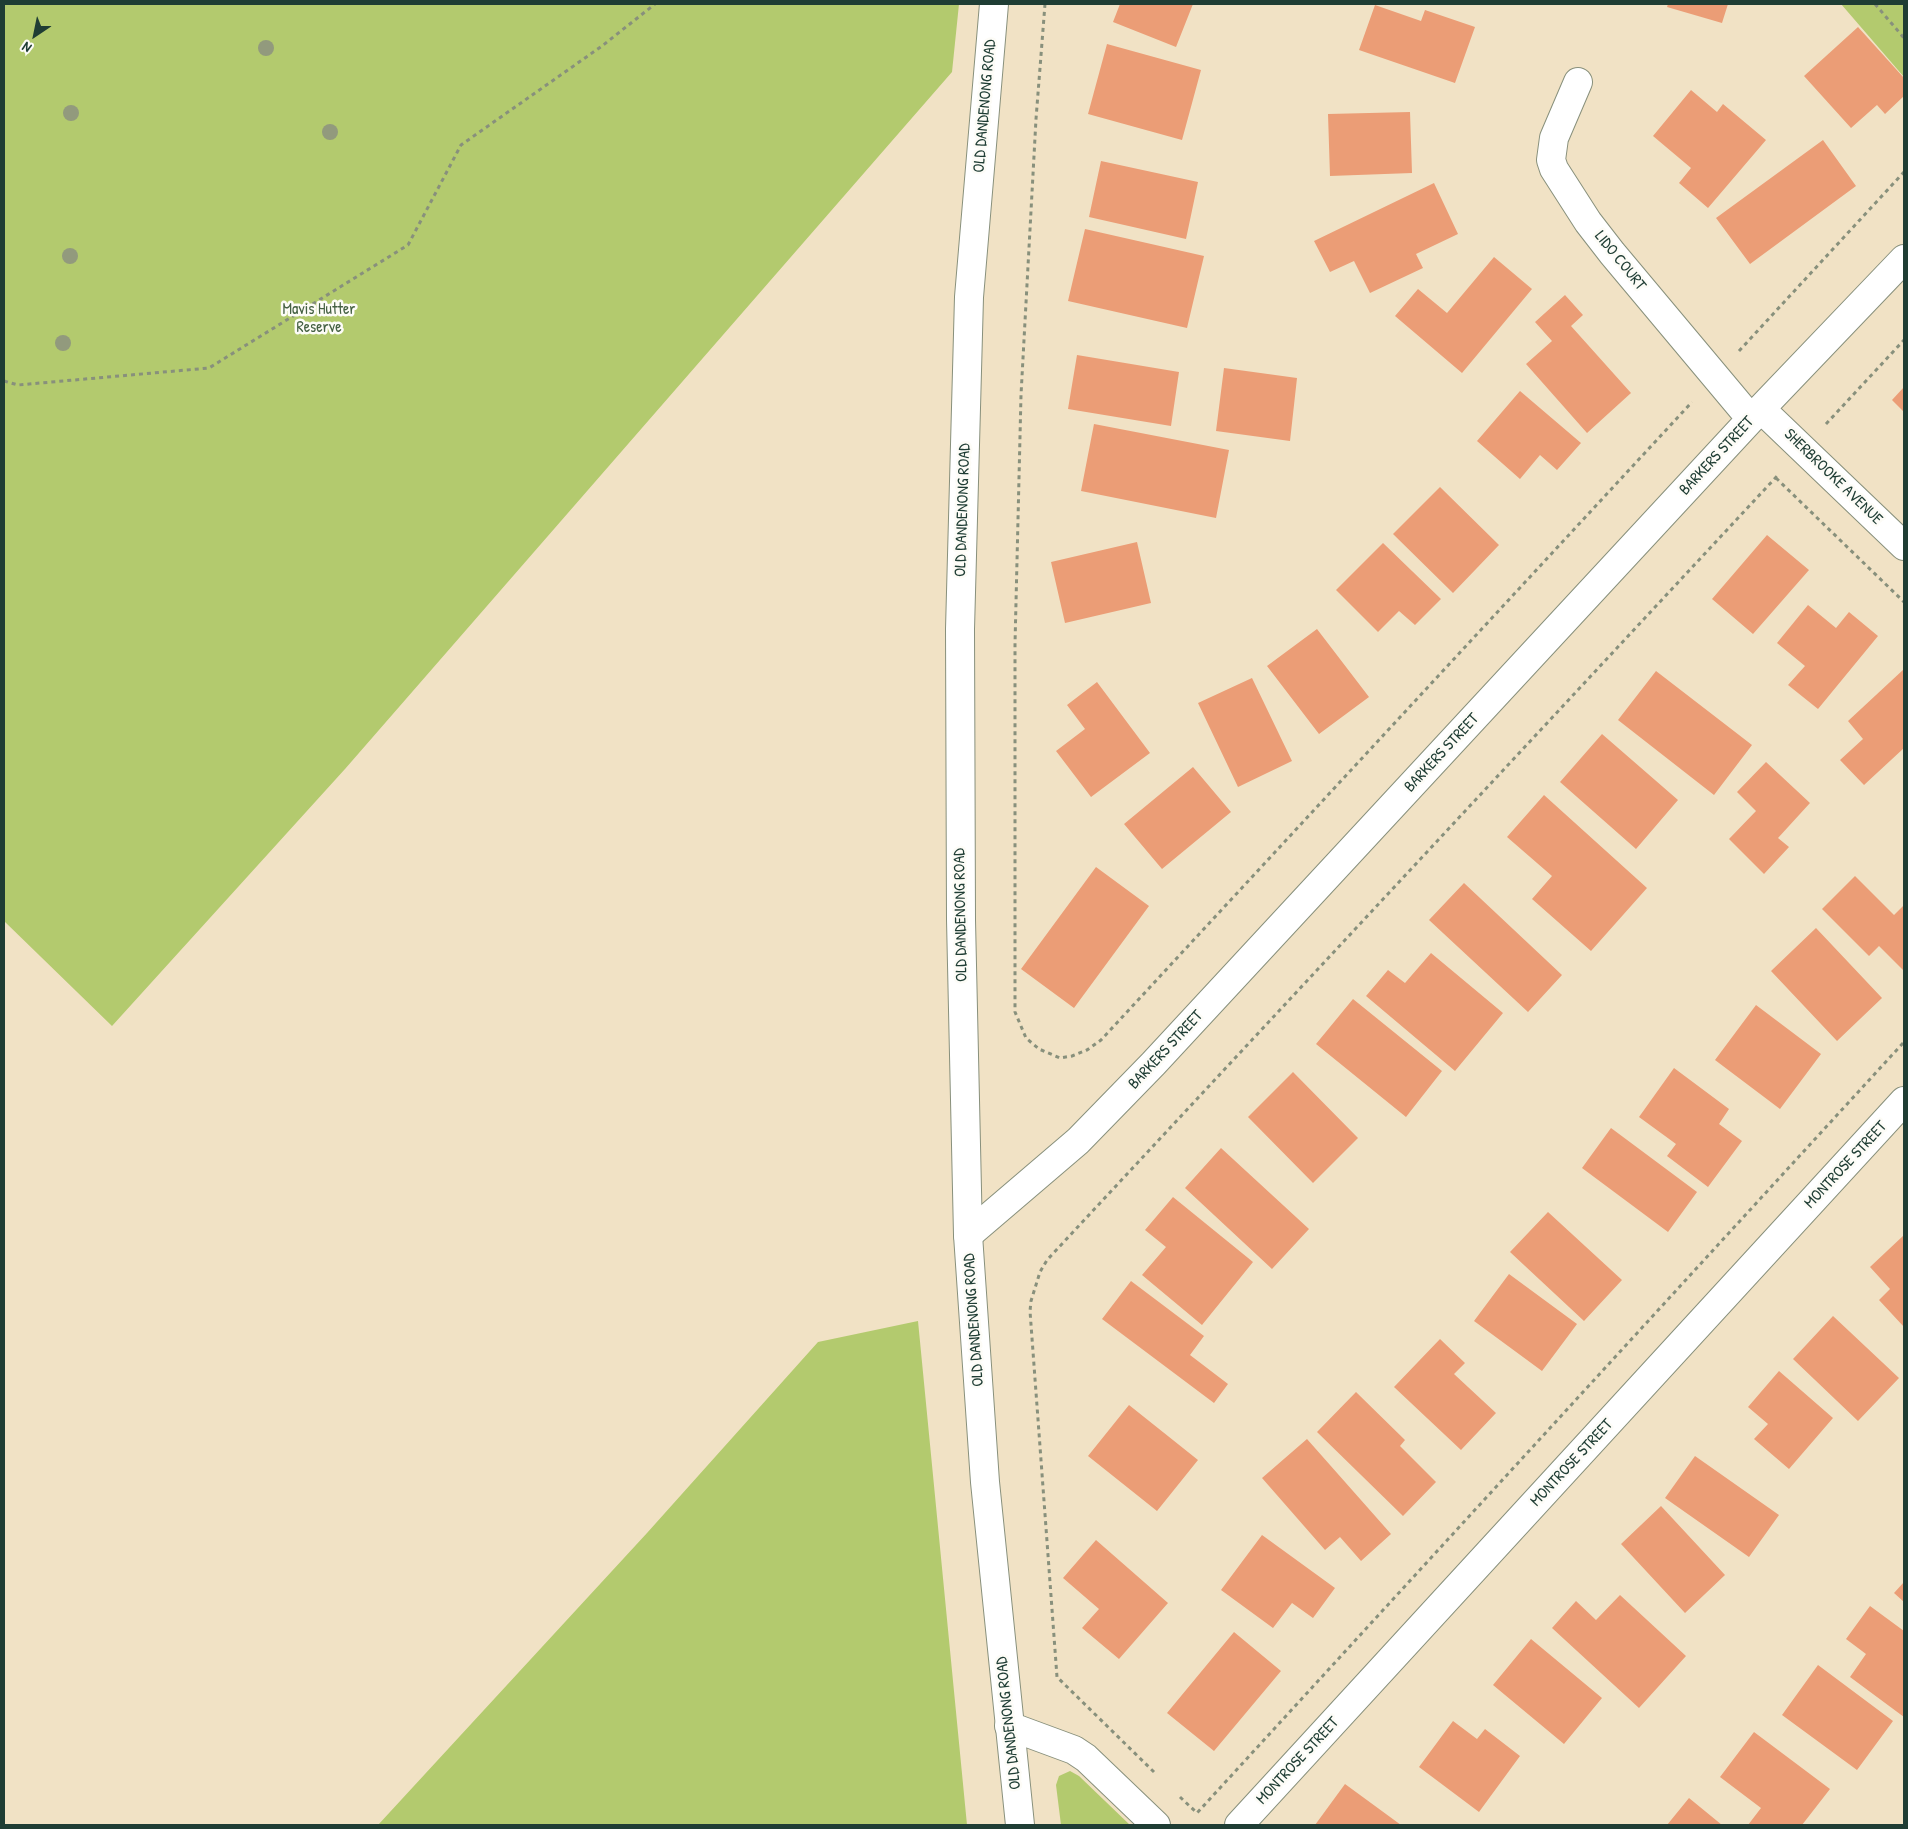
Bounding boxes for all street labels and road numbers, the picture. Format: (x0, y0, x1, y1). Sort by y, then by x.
street label: OLD DANDENONG ROAD (970, 39, 1000, 173)
street label: LIDO COURT (1590, 227, 1650, 295)
street label: BARKERS STREET (1676, 413, 1758, 499)
street label: SHERBROOKE AVENUE (1780, 425, 1886, 529)
street label: OLD DANDENONG ROAD (951, 443, 975, 577)
street label: BARKERS STREET (1401, 710, 1483, 796)
street label: OLD DANDENONG ROAD (950, 848, 972, 982)
street label: BARKERS STREET (1125, 1007, 1207, 1093)
street label: MONTROSE STREET (1801, 1117, 1891, 1213)
street label: OLD DANDENONG ROAD (960, 1253, 988, 1387)
street label: MONTROSE STREET (1527, 1415, 1617, 1511)
street label: OLD DANDENONG ROAD (992, 1656, 1026, 1790)
street label: MONTROSE STREET (1253, 1713, 1343, 1809)

